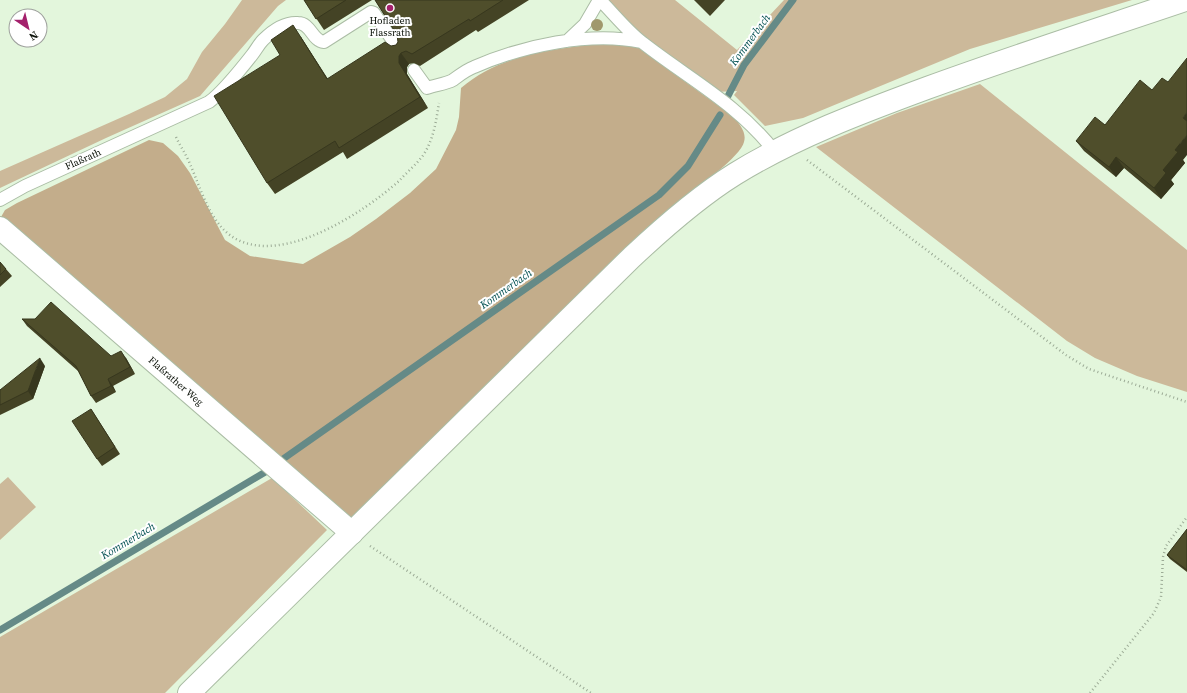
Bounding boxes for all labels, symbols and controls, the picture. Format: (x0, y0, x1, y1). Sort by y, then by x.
marker: Hofladen Flassrath (385, 3, 395, 13)
north arrow (8, 8, 48, 48)
water label: Kommerbach (726, 11, 774, 70)
place label: Hofladen Flassrath (369, 14, 411, 39)
text: N (26, 27, 41, 44)
street label: Flaßrath (63, 145, 103, 173)
water label: Kommerbach (476, 265, 535, 313)
street label: Flaßrather Weg (146, 354, 206, 408)
water label: Kommerbach (97, 519, 158, 564)

